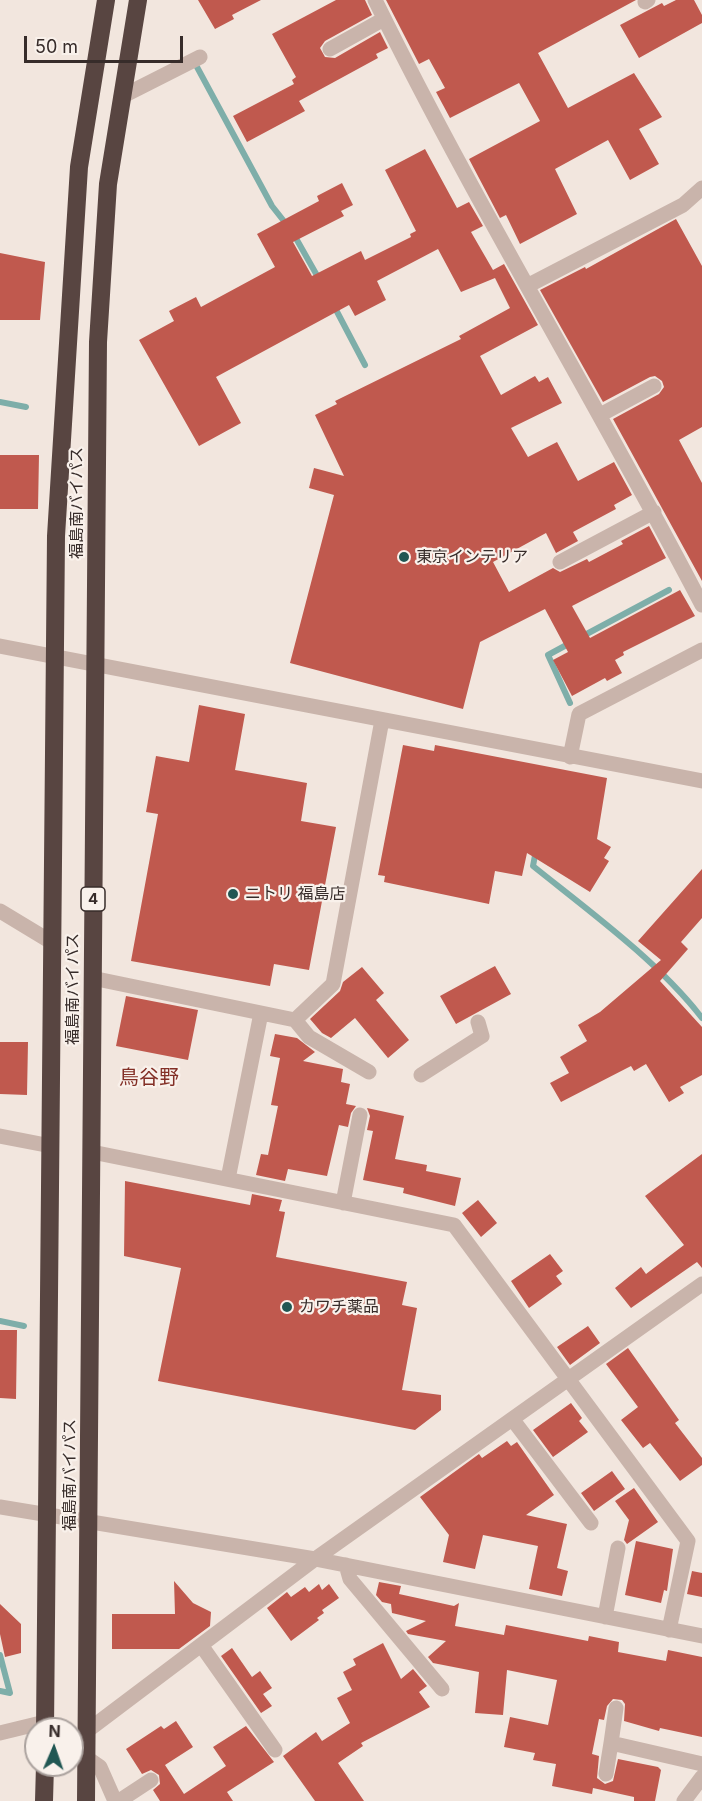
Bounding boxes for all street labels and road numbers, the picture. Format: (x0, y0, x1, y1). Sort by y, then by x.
street label: 福島南バイパス (67, 447, 87, 559)
road number: 4 (81, 887, 105, 911)
street label: 福島南バイパス (63, 933, 83, 1045)
street label: 福島南バイパス (60, 1419, 80, 1531)

